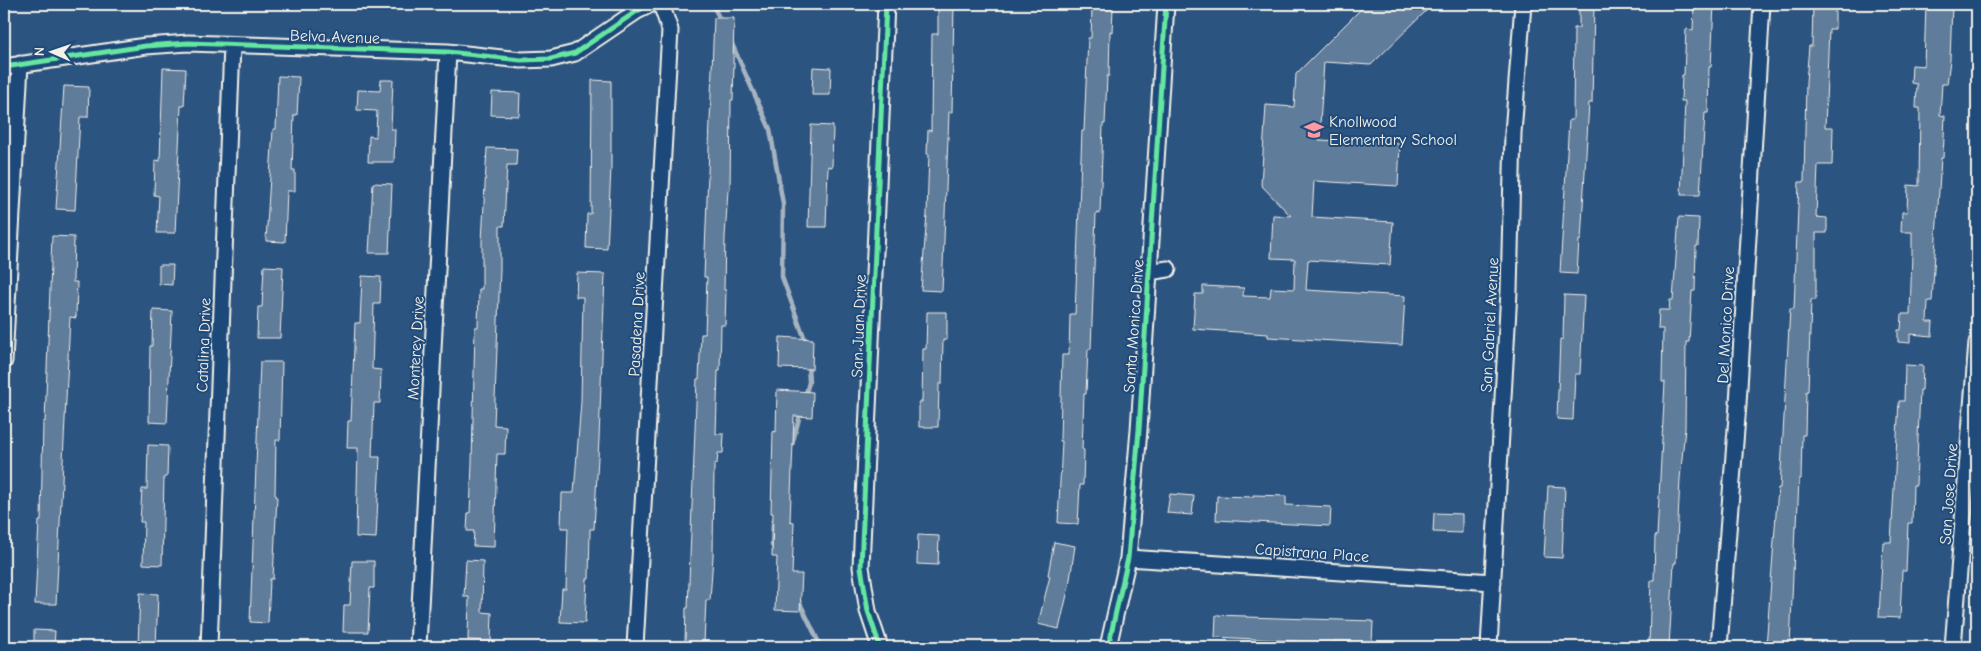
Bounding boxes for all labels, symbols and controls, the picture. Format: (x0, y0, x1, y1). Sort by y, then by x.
street label: Belva Avenue (290, 26, 380, 48)
north arrow (28, 28, 78, 78)
text: N (31, 47, 48, 56)
place label: Knollwood Elementary School (1329, 113, 1457, 149)
school or university icon: Knollwood Elementary School (1303, 119, 1325, 141)
street label: San Gabriel Avenue (1477, 257, 1503, 393)
street label: Santa Monica Drive (1120, 259, 1148, 393)
street label: Del Monico Drive (1714, 266, 1738, 384)
street label: Pasadena Drive (625, 271, 649, 377)
street label: San Juan Drive (848, 274, 870, 378)
street label: Monterey Drive (404, 296, 428, 400)
street label: Catalina Drive (193, 298, 215, 393)
street label: San Jose Drive (1936, 443, 1962, 545)
street label: Capistrana Place (1254, 540, 1370, 566)

